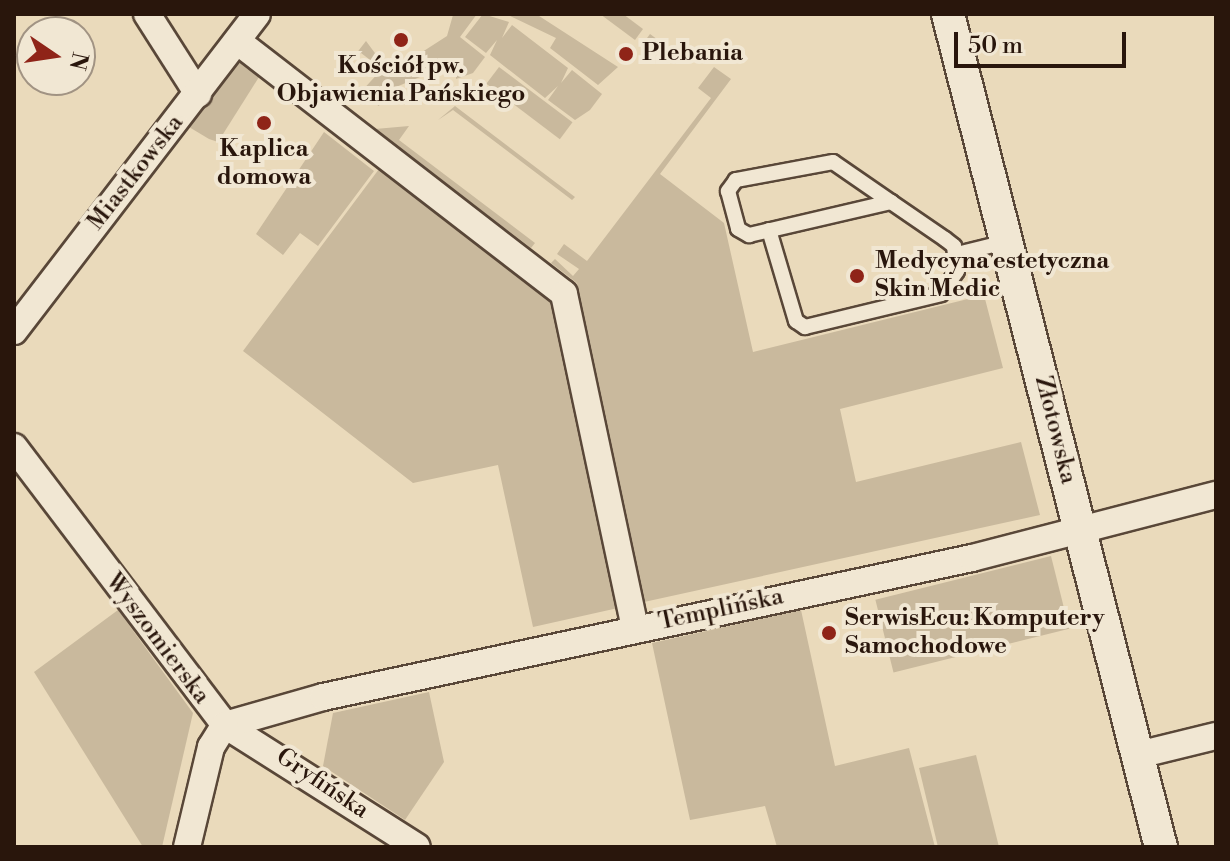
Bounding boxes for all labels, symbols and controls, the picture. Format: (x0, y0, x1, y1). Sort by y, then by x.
north arrow (16, 16, 96, 96)
scale bar (958, 16, 1130, 66)
marker: Kościół pw. Objawienia Pańskiego (392, 31, 410, 49)
text: 50 m (968, 31, 1023, 61)
place label: Plebania (642, 40, 743, 68)
marker: Plebania (617, 45, 635, 63)
text: N (63, 50, 93, 73)
place label: Kościół pw. Objawienia Pańskiego (277, 53, 525, 109)
street label: Miastkowska (82, 110, 190, 236)
marker: Kaplica domowa (255, 114, 273, 132)
place label: Kaplica domowa (217, 136, 311, 192)
place label: Medycyna estetyczna Skin Medic (875, 248, 1109, 304)
marker: Medycyna estetyczna Skin Medic (846, 265, 868, 287)
street label: Złotowska (1028, 373, 1082, 487)
street label: Wyszomierska (99, 568, 215, 710)
street label: Templińska (656, 583, 786, 637)
place label: SerwisEcu: Komputery Samochodowe (845, 605, 1105, 661)
marker: SerwisEcu: Komputery Samochodowe (820, 624, 838, 642)
street label: Gryfińska (270, 743, 374, 825)

